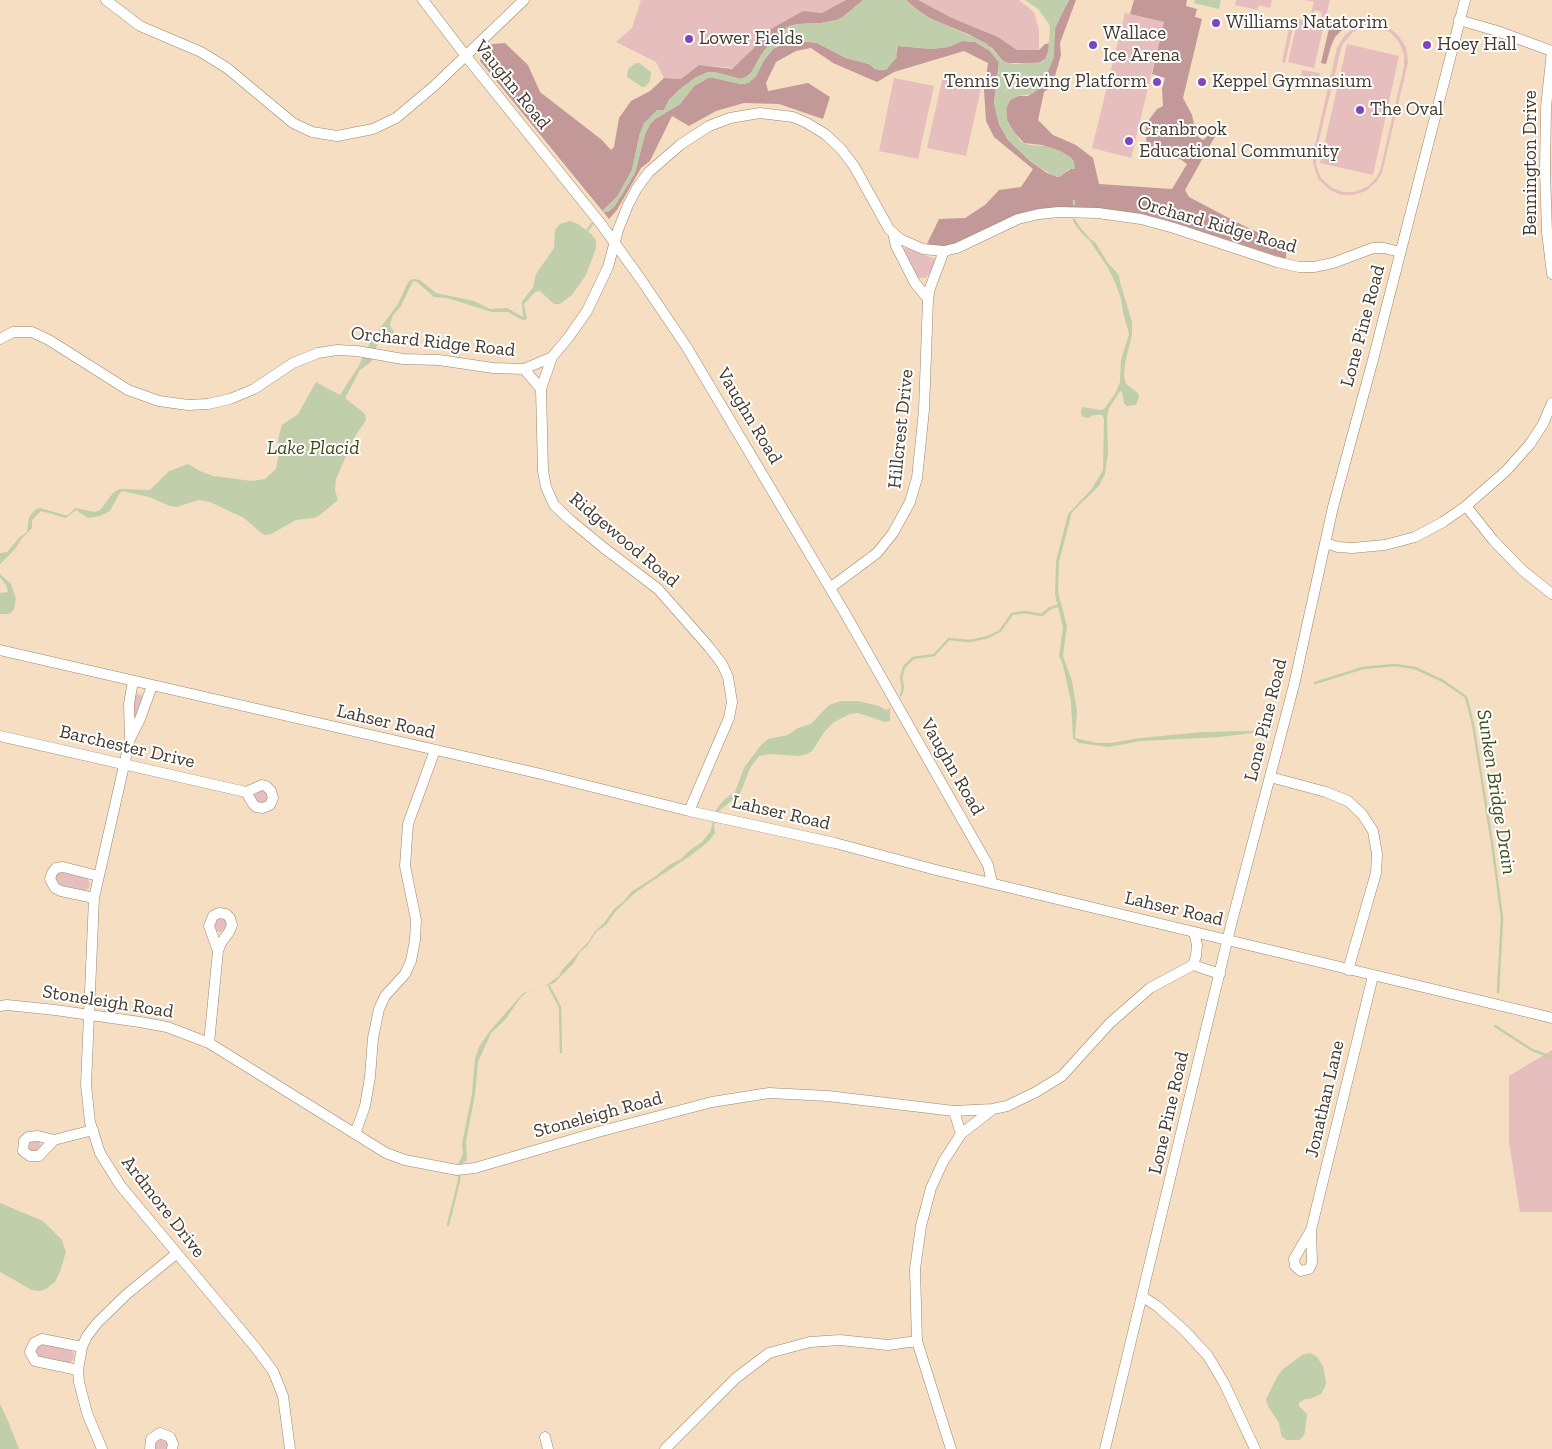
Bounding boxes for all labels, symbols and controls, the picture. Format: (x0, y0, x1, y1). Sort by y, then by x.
place label: Williams Natatorim (1226, 12, 1388, 34)
marker: Williams Natatorim (1210, 17, 1222, 29)
place label: Wallace Ice Arena (1103, 23, 1180, 67)
place label: Lower Fields (699, 28, 803, 50)
marker: Lower Fields (683, 33, 695, 45)
place label: Hoey Hall (1437, 34, 1517, 56)
street label: Vaughn Road (469, 36, 555, 134)
marker: Wallace Ice Arena (1087, 39, 1099, 51)
marker: Hoey Hall (1421, 39, 1433, 51)
place label: Tennis Viewing Platform (944, 71, 1147, 93)
place label: Keppel Gymnasium (1212, 71, 1372, 93)
marker: Tennis Viewing Platform (1151, 76, 1163, 88)
marker: Keppel Gymnasium (1196, 76, 1208, 88)
street label: Bennington Drive (1520, 90, 1542, 236)
place label: The Oval (1370, 99, 1443, 121)
marker: The Oval (1354, 104, 1366, 116)
place label: Cranbrook Educational Community (1139, 119, 1339, 163)
marker: Cranbrook Educational Community (1123, 135, 1135, 147)
street label: Orchard Ridge Road (1134, 191, 1300, 259)
street label: Lone Pine Road (1336, 262, 1390, 390)
street label: Orchard Ridge Road (350, 322, 516, 362)
street label: Vaughn Road (711, 364, 787, 468)
street label: Hillcrest Drive (883, 368, 919, 490)
water label: Lake Placid (267, 436, 359, 460)
street label: Ridgewood Road (565, 488, 683, 592)
street label: Lone Pine Road (1240, 656, 1292, 784)
street label: Lahser Road (334, 700, 438, 744)
water label: Sunken Bridge Drain (1471, 708, 1521, 876)
street label: Vaughn Road (915, 715, 989, 819)
street label: Barchester Drive (57, 720, 197, 774)
street label: Lahser Road (729, 791, 833, 835)
street label: Lahser Road (1122, 887, 1226, 931)
street label: Stoneleigh Road (41, 980, 175, 1024)
street label: Jonathan Lane (1300, 1038, 1350, 1160)
street label: Lone Pine Road (1144, 1049, 1194, 1177)
street label: Stoneleigh Road (531, 1087, 665, 1143)
street label: Ardmore Drive (116, 1152, 210, 1262)

